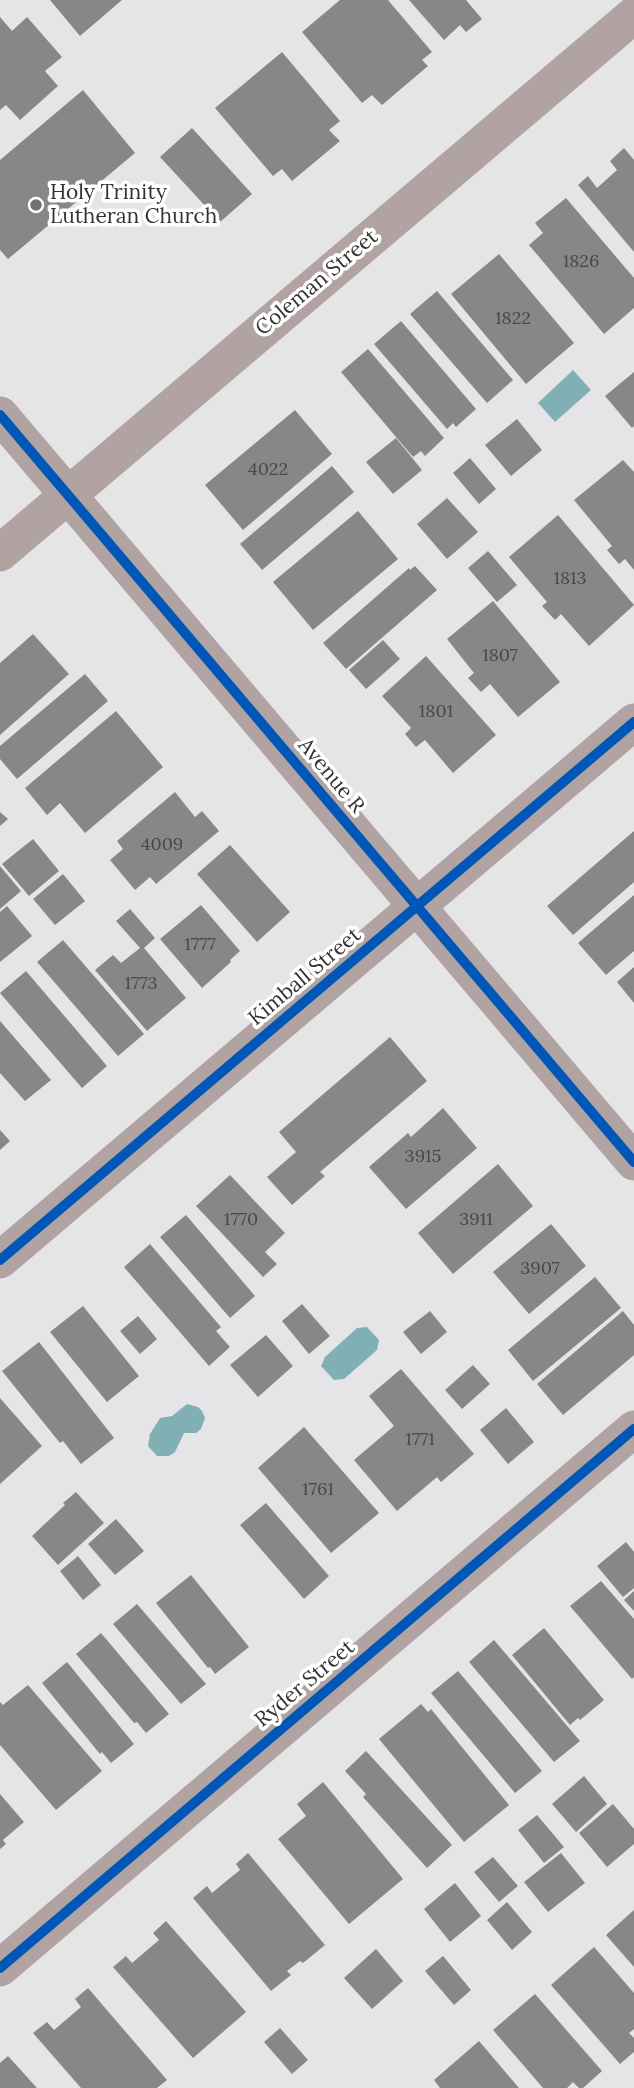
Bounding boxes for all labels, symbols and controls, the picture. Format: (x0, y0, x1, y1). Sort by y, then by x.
place label: Holy Trinity Lutheran Church (50, 180, 217, 230)
marker: Holy Trinity Lutheran Church (28, 197, 44, 213)
street label: Coleman Street (251, 225, 383, 341)
house number: 1826 (563, 251, 599, 273)
house number: 1822 (495, 308, 531, 330)
house number: 4022 (248, 459, 288, 481)
house number: 1813 (553, 568, 587, 590)
house number: 1807 (482, 645, 518, 667)
house number: 1801 (419, 701, 453, 723)
street label: Avenue R (292, 733, 370, 819)
house number: 4009 (141, 834, 183, 856)
street label: Kimball Street (244, 923, 366, 1031)
house number: 1777 (184, 934, 216, 956)
house number: 1773 (124, 973, 158, 995)
house number: 3915 (405, 1146, 441, 1168)
house number: 1770 (224, 1209, 258, 1231)
house number: 3911 (459, 1209, 493, 1231)
house number: 3907 (520, 1258, 560, 1280)
house number: 1771 (405, 1429, 435, 1451)
house number: 1761 (302, 1479, 334, 1501)
street label: Ryder Street (250, 1635, 360, 1733)

